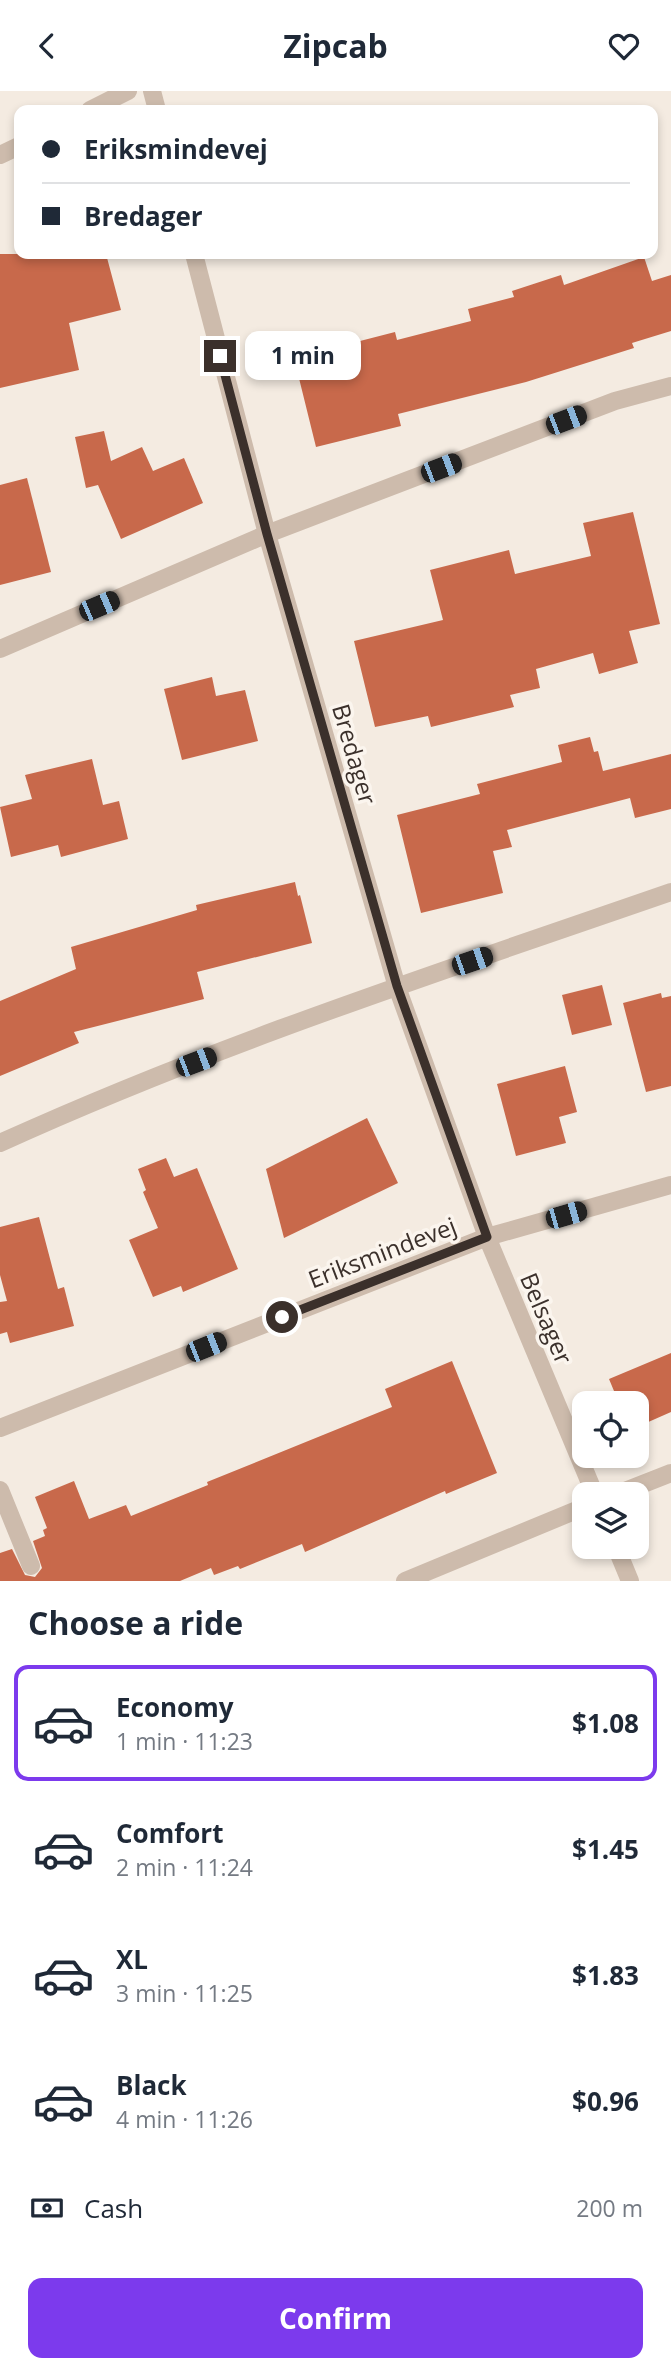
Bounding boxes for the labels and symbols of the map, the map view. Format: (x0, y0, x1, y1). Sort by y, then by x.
callout: 1 min (244, 331, 360, 381)
route end (204, 340, 236, 372)
car (543, 403, 590, 437)
car (418, 451, 465, 485)
car (76, 588, 123, 624)
street label: Bredager (325, 700, 385, 808)
car (449, 944, 496, 978)
car (173, 1045, 220, 1079)
car (543, 1199, 590, 1231)
street label: Eriksmindevej (303, 1209, 461, 1295)
street label: Belsager (513, 1267, 581, 1369)
route start (266, 1301, 298, 1333)
car (183, 1329, 230, 1365)

